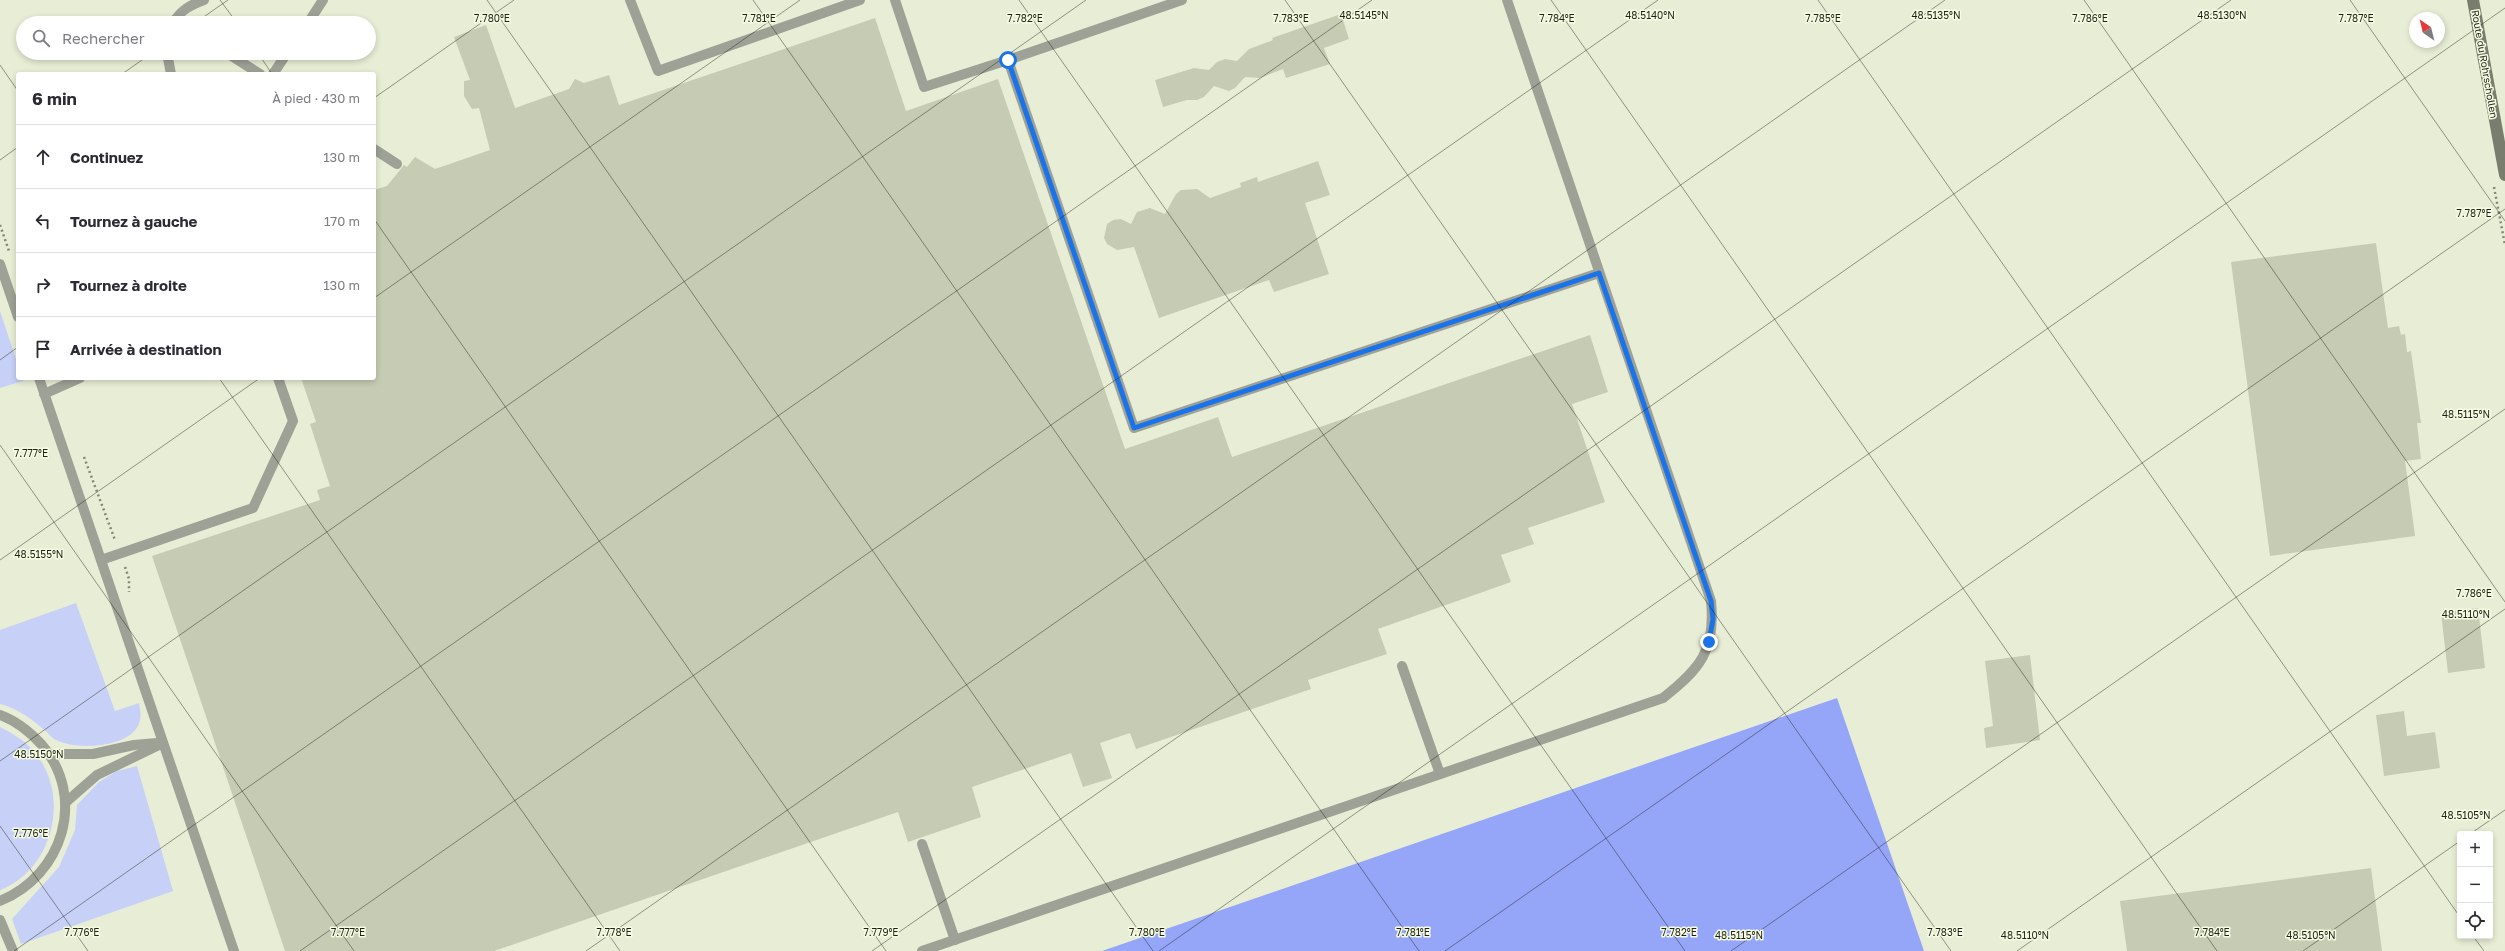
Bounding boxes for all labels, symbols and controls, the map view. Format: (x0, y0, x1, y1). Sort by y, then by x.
text: 48.5145°N (1339, 9, 1389, 21)
text: 48.5140°N (1625, 9, 1675, 21)
text: 48.5135°N (1912, 9, 1961, 21)
text: 48.5130°N (2197, 9, 2247, 21)
street label: Route du Rohrschollen (2470, 9, 2500, 119)
text: 7.780°E (474, 12, 510, 24)
text: 7.781°E (742, 12, 776, 24)
text: 7.782°E (1007, 12, 1043, 24)
text: 7.783°E (1273, 12, 1309, 24)
text: 7.784°E (1539, 12, 1575, 24)
text: 7.785°E (1805, 12, 1841, 24)
text: 7.786°E (2072, 12, 2108, 24)
text: 7.787°E (2339, 12, 2374, 24)
north arrow (2409, 12, 2445, 48)
search box (16, 16, 376, 60)
icon: search (30, 27, 52, 49)
text: Rechercher (62, 29, 145, 47)
route start (999, 51, 1017, 69)
text: 6 min (32, 88, 77, 109)
text: À pied · 430 m (272, 90, 360, 106)
icon: ahead (32, 146, 54, 168)
text: Continuez (70, 148, 143, 166)
text: 130 m (323, 149, 360, 165)
text: 7.787°E (2457, 207, 2492, 219)
icon: left (32, 210, 54, 232)
text: Tournez à gauche (70, 212, 197, 230)
text: 170 m (324, 213, 360, 229)
icon: right (32, 274, 54, 296)
text: Tournez à droite (70, 276, 187, 294)
text: 130 m (323, 277, 360, 293)
icon: arrive (32, 338, 54, 360)
text: Arrivée à destination (70, 340, 222, 358)
text: 48.5115°N (2442, 408, 2490, 420)
text: 7.777°E (14, 447, 48, 459)
text: 48.5155°N (15, 548, 63, 560)
text: 7.786°E (2456, 587, 2492, 599)
text: 48.5110°N (2442, 608, 2490, 620)
route end (1700, 633, 1718, 651)
text: 48.5150°N (14, 748, 64, 760)
text: 48.5105°N (2441, 809, 2491, 821)
text: 7.776°E (14, 827, 48, 839)
map controls (2457, 831, 2493, 939)
button: + (2457, 831, 2493, 867)
button: − (2457, 867, 2493, 903)
button: locate (2457, 903, 2493, 939)
text: 7.776°E (65, 926, 99, 938)
text: 7.777°E (331, 926, 365, 938)
text: 7.778°E (597, 926, 632, 938)
text: 7.779°E (864, 926, 898, 938)
text: 7.780°E (1129, 926, 1165, 938)
text: 7.781°E (1396, 926, 1430, 938)
text: 7.782°E (1661, 926, 1697, 938)
text: 7.783°E (1927, 926, 1963, 938)
text: 7.784°E (2194, 926, 2230, 938)
text: 48.5115°N (1715, 929, 1763, 941)
text: 48.5110°N (2001, 929, 2049, 941)
text: 48.5105°N (2286, 929, 2336, 941)

